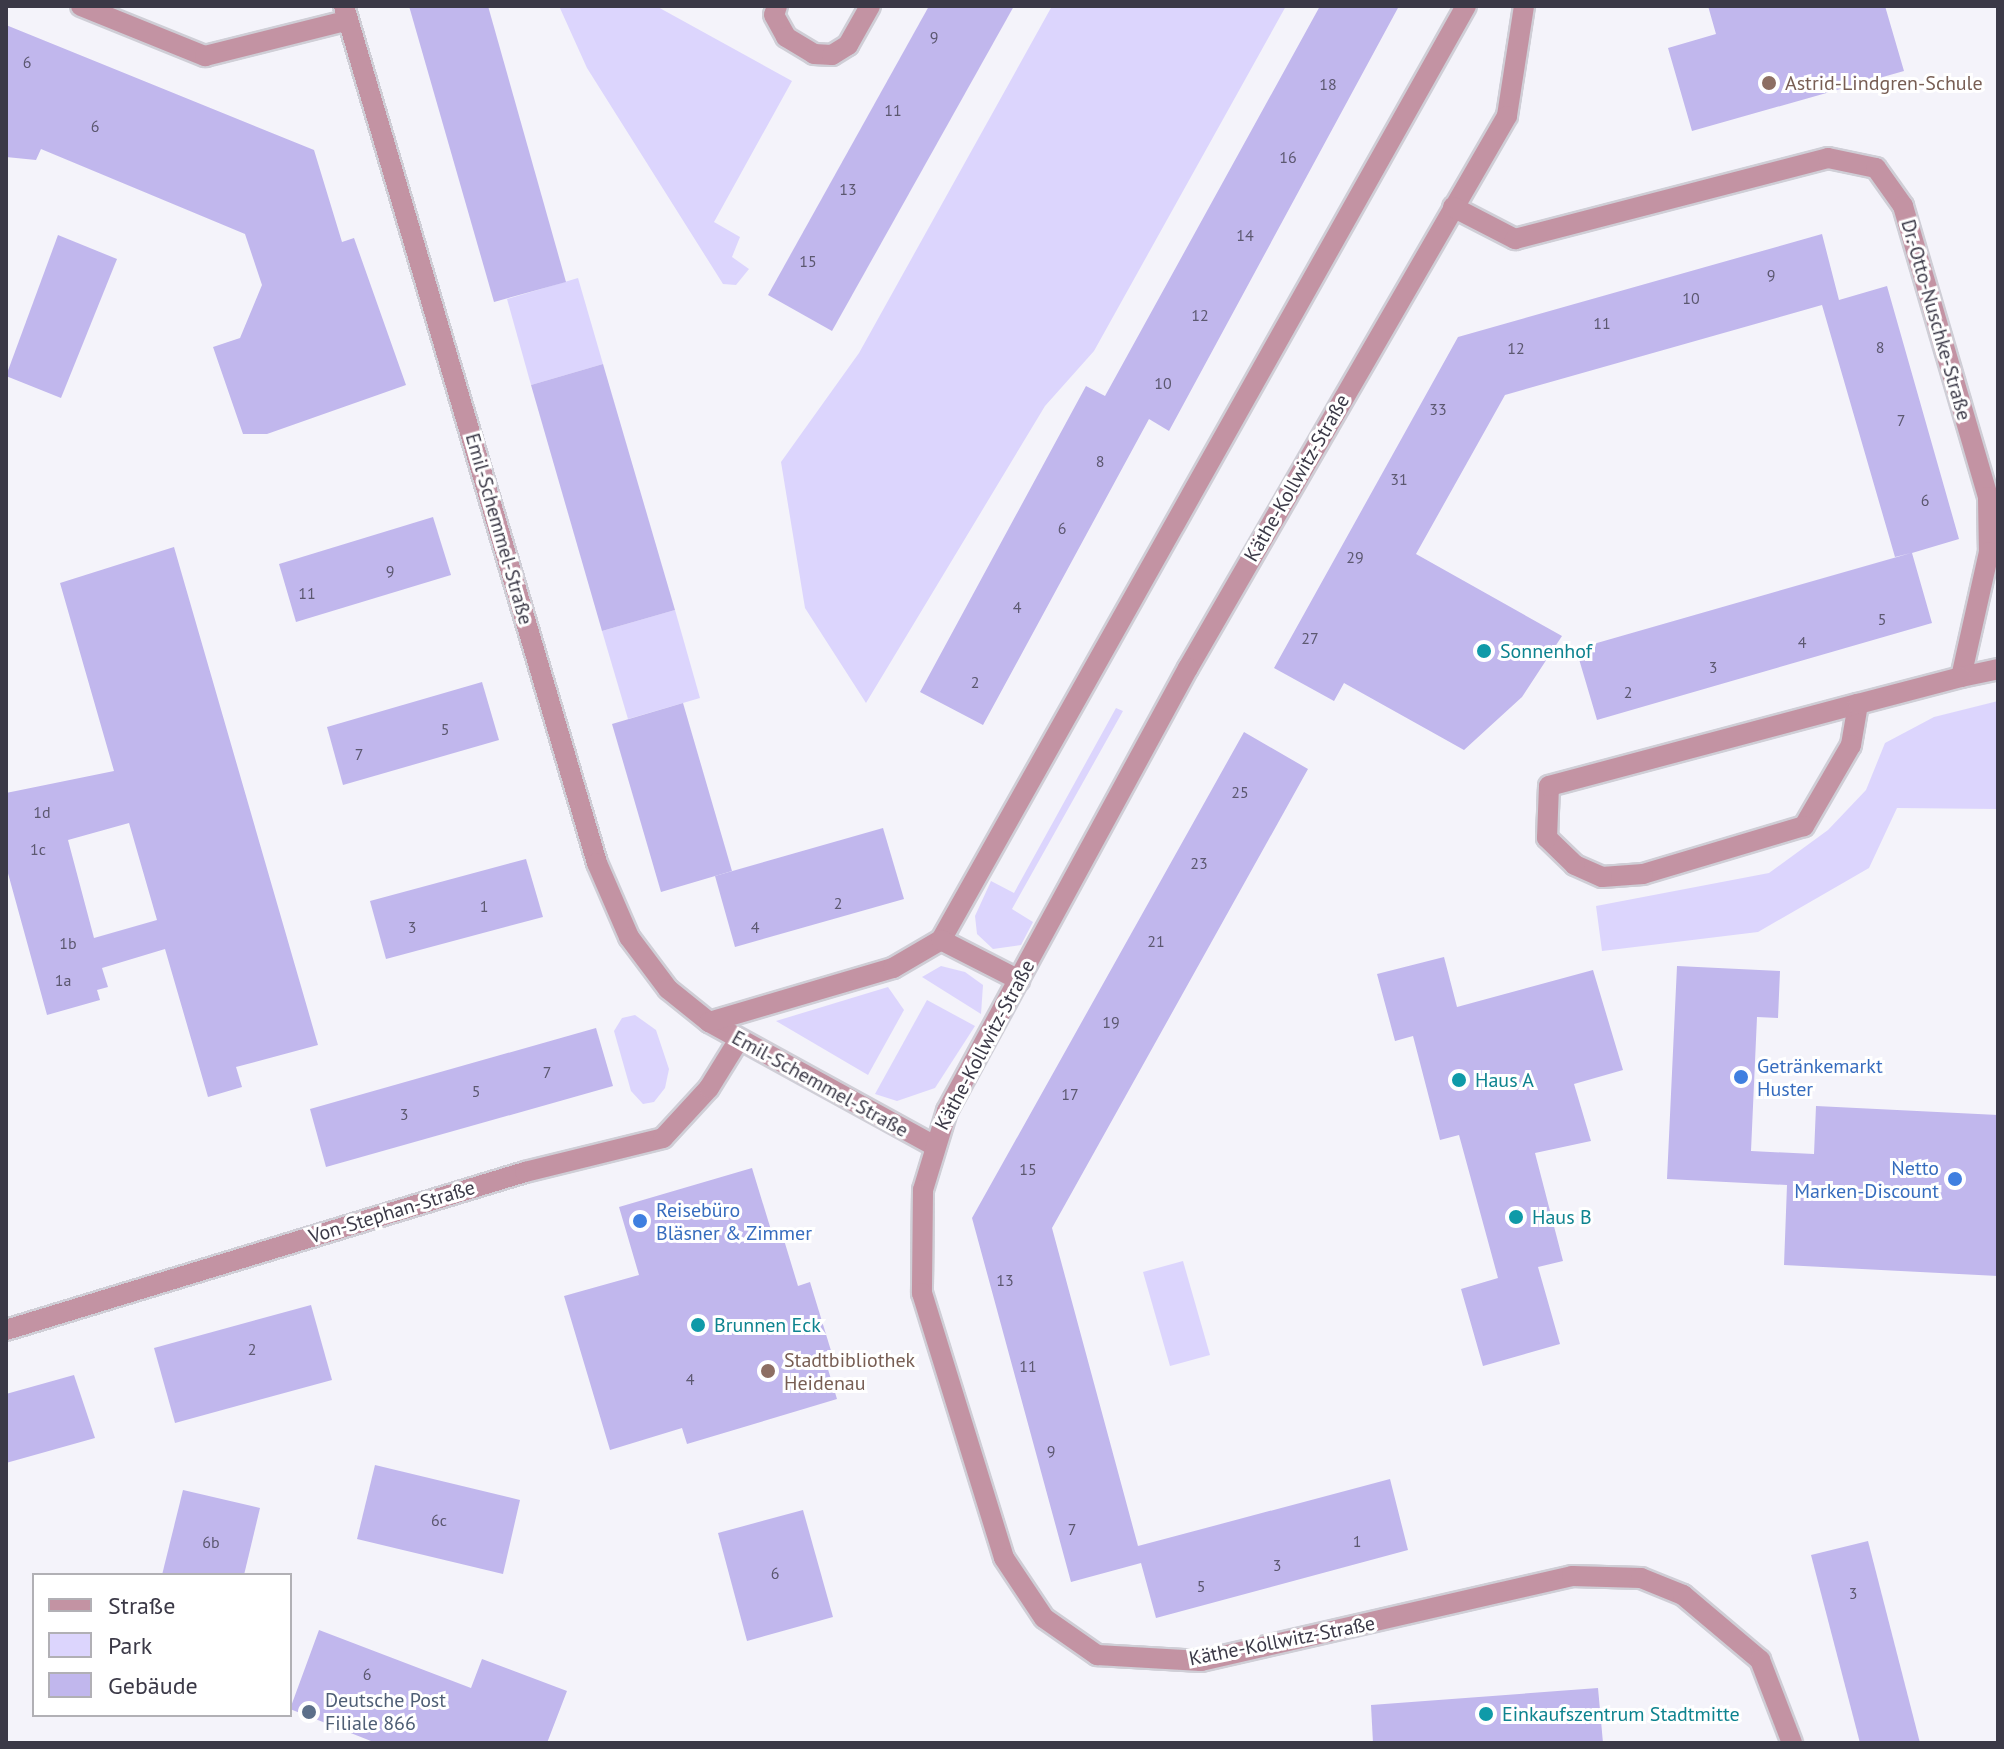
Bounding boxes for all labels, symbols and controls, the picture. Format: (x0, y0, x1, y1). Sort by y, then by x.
house number: 9 (930, 27, 938, 47)
house number: 6 (23, 52, 31, 72)
place label: Astrid-Lindgren-Schule (1785, 71, 1983, 95)
house number: 18 (1319, 74, 1337, 94)
marker: Astrid-Lindgren-Schule (1760, 74, 1778, 92)
house number: 11 (884, 100, 902, 120)
house number: 6 (91, 116, 99, 136)
house number: 16 (1279, 147, 1297, 167)
house number: 13 (839, 179, 857, 199)
street label: Dr.-Otto-Nuschke-Straße (1896, 217, 1976, 423)
house number: 14 (1236, 225, 1254, 245)
house number: 15 (799, 251, 817, 271)
house number: 9 (1767, 265, 1775, 285)
house number: 10 (1682, 288, 1700, 308)
house number: 12 (1191, 305, 1209, 325)
house number: 11 (1593, 313, 1611, 333)
house number: 8 (1876, 337, 1884, 357)
house number: 12 (1507, 338, 1525, 358)
house number: 10 (1154, 373, 1172, 393)
street label: Käthe-Kollwitz-Straße (1239, 390, 1355, 566)
house number: 33 (1429, 399, 1447, 419)
house number: 7 (1897, 410, 1905, 430)
street label: Emil-Schemmel-Straße (460, 431, 538, 627)
house number: 8 (1096, 451, 1104, 471)
house number: 31 (1390, 469, 1408, 489)
house number: 6 (1921, 490, 1929, 510)
house number: 6 (1058, 518, 1066, 538)
house number: 29 (1346, 547, 1364, 567)
house number: 9 (386, 561, 394, 581)
house number: 11 (298, 583, 316, 603)
house number: 4 (1013, 597, 1021, 617)
house number: 5 (1878, 609, 1886, 629)
house number: 27 (1301, 628, 1319, 648)
house number: 4 (1798, 632, 1806, 652)
place label: Sonnenhof (1500, 639, 1592, 663)
marker: Sonnenhof (1475, 642, 1493, 660)
house number: 3 (1709, 657, 1717, 677)
house number: 2 (971, 672, 979, 692)
house number: 2 (1624, 682, 1632, 702)
house number: 5 (441, 719, 449, 739)
house number: 7 (355, 744, 363, 764)
house number: 25 (1231, 782, 1249, 802)
house number: 1d (33, 802, 51, 822)
house number: 1c (30, 839, 46, 859)
house number: 23 (1190, 853, 1208, 873)
house number: 2 (834, 893, 842, 913)
house number: 1 (480, 896, 488, 916)
house number: 3 (408, 917, 416, 937)
house number: 4 (751, 917, 759, 937)
house number: 21 (1147, 931, 1165, 951)
house number: 1b (59, 933, 77, 953)
street label: Käthe-Kollwitz-Straße (930, 956, 1040, 1134)
house number: 1a (55, 970, 71, 990)
house number: 19 (1102, 1012, 1120, 1032)
street label: Emil-Schemmel-Straße (728, 1026, 912, 1142)
place label: Getränkemarkt Huster (1757, 1054, 1883, 1101)
house number: 7 (543, 1062, 551, 1082)
place label: Haus A (1475, 1068, 1535, 1092)
marker: Getränkemarkt Huster (1732, 1068, 1750, 1086)
marker: Haus A (1450, 1071, 1468, 1089)
house number: 5 (472, 1081, 480, 1101)
house number: 17 (1061, 1084, 1079, 1104)
house number: 3 (400, 1104, 408, 1124)
place label: Netto Marken-Discount (1794, 1156, 1939, 1203)
house number: 15 (1019, 1159, 1037, 1179)
marker: Netto Marken-Discount (1946, 1170, 1964, 1188)
street label: Von-Stephan-Straße (306, 1175, 478, 1249)
place label: Reisebüro Bläsner & Zimmer (656, 1198, 812, 1245)
place label: Haus B (1532, 1205, 1592, 1229)
marker: Haus B (1507, 1208, 1525, 1226)
marker: Reisebüro Bläsner & Zimmer (631, 1212, 649, 1230)
house number: 13 (996, 1270, 1014, 1290)
place label: Brunnen Eck (714, 1313, 821, 1337)
marker: Brunnen Eck (689, 1316, 707, 1334)
house number: 2 (248, 1339, 256, 1359)
place label: Stadtbibliothek Heidenau (784, 1348, 915, 1395)
house number: 11 (1019, 1356, 1037, 1376)
marker: Stadtbibliothek Heidenau (759, 1362, 777, 1380)
house number: 4 (686, 1369, 694, 1389)
house number: 9 (1047, 1441, 1055, 1461)
house number: 6c (431, 1510, 447, 1530)
house number: 7 (1068, 1519, 1076, 1539)
house number: 1 (1353, 1531, 1361, 1551)
house number: 6b (202, 1532, 220, 1552)
house number: 3 (1273, 1555, 1281, 1575)
house number: 6 (771, 1563, 779, 1583)
legend (32, 1573, 292, 1717)
house number: 5 (1197, 1576, 1205, 1596)
house number: 3 (1849, 1583, 1857, 1603)
text: Straße (108, 1590, 175, 1621)
street label: Käthe-Kollwitz-Straße (1187, 1611, 1377, 1671)
text: Park (108, 1630, 152, 1661)
house number: 6 (363, 1664, 371, 1684)
text: Gebäude (108, 1670, 198, 1701)
place label: Deutsche Post Filiale 866 (325, 1688, 446, 1735)
place label: Einkaufszentrum Stadtmitte (1502, 1702, 1740, 1726)
marker: Deutsche Post Filiale 866 (300, 1703, 318, 1721)
marker: Einkaufszentrum Stadtmitte (1477, 1705, 1495, 1723)

